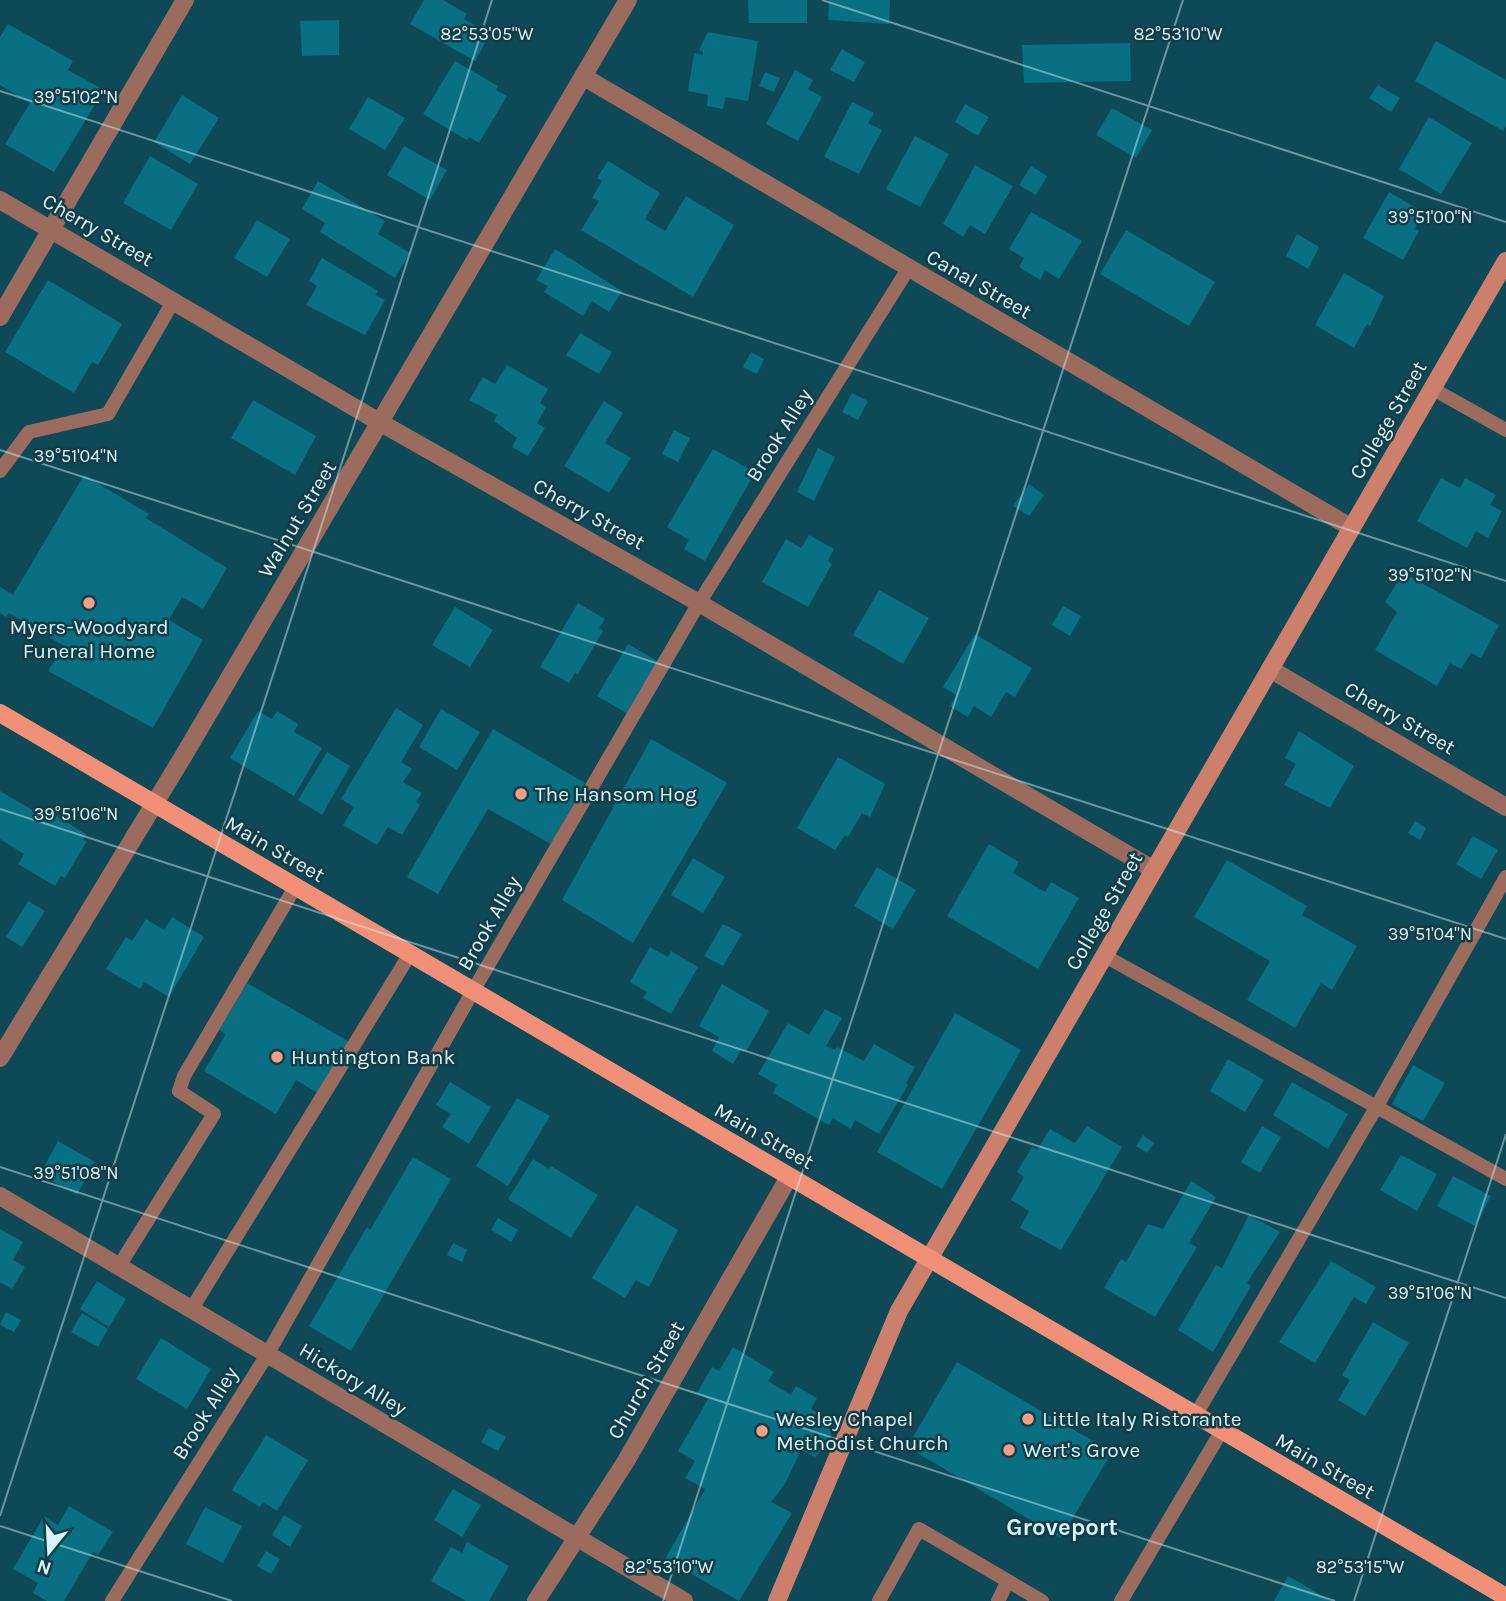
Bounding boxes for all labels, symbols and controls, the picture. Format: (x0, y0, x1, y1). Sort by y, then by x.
text: 82°53'05"W (440, 23, 534, 45)
text: 82°53'10"W (1133, 23, 1223, 45)
text: 39°51'02"N (34, 86, 118, 108)
street label: Cherry Street (38, 189, 158, 271)
text: 39°51'00"N (1388, 206, 1472, 228)
street label: Canal Street (922, 244, 1036, 324)
street label: College Street (1345, 357, 1431, 483)
street label: Brook Alley (741, 384, 817, 486)
text: 39°51'04"N (34, 445, 118, 467)
street label: Walnut Street (253, 456, 341, 582)
street label: Cherry Street (529, 473, 649, 555)
text: 39°51'02"N (1388, 564, 1472, 586)
marker: Myers-Woodyard Funeral Home (81, 595, 97, 611)
place label: Myers-Woodyard Funeral Home (9, 615, 169, 663)
street label: Cherry Street (1340, 677, 1460, 759)
place label: The Hansom Hog (535, 782, 697, 806)
marker: The Hansom Hog (513, 786, 529, 802)
text: 39°51'06"N (34, 803, 118, 825)
street label: Main Street (221, 811, 329, 887)
street label: College Street (1061, 848, 1147, 974)
street label: Brook Alley (452, 871, 526, 974)
text: 39°51'04"N (1388, 923, 1472, 945)
place label: Huntington Bank (291, 1045, 455, 1069)
marker: Huntington Bank (269, 1049, 285, 1065)
street label: Main Street (710, 1098, 818, 1174)
text: 39°51'08"N (33, 1162, 119, 1184)
text: 39°51'06"N (1388, 1282, 1472, 1304)
street label: Church Street (603, 1317, 689, 1443)
street label: Hickory Alley (295, 1338, 411, 1421)
street label: Brook Alley (167, 1362, 243, 1464)
place label: Wesley Chapel Methodist Church (776, 1407, 949, 1455)
place label: Little Italy Ristorante (1042, 1407, 1242, 1431)
marker: Little Italy Ristorante (1020, 1411, 1036, 1427)
marker: Wesley Chapel Methodist Church (754, 1423, 770, 1439)
street label: Main Street (1271, 1428, 1379, 1504)
place label: Wert's Grove (1023, 1438, 1140, 1462)
marker: Wert's Grove (1001, 1442, 1017, 1458)
district label: Groveport (1006, 1513, 1118, 1541)
north arrow (14, 1517, 84, 1587)
text: N (34, 1555, 54, 1580)
text: 82°53'10"W (624, 1556, 714, 1578)
text: 82°53'15"W (1316, 1556, 1404, 1578)

